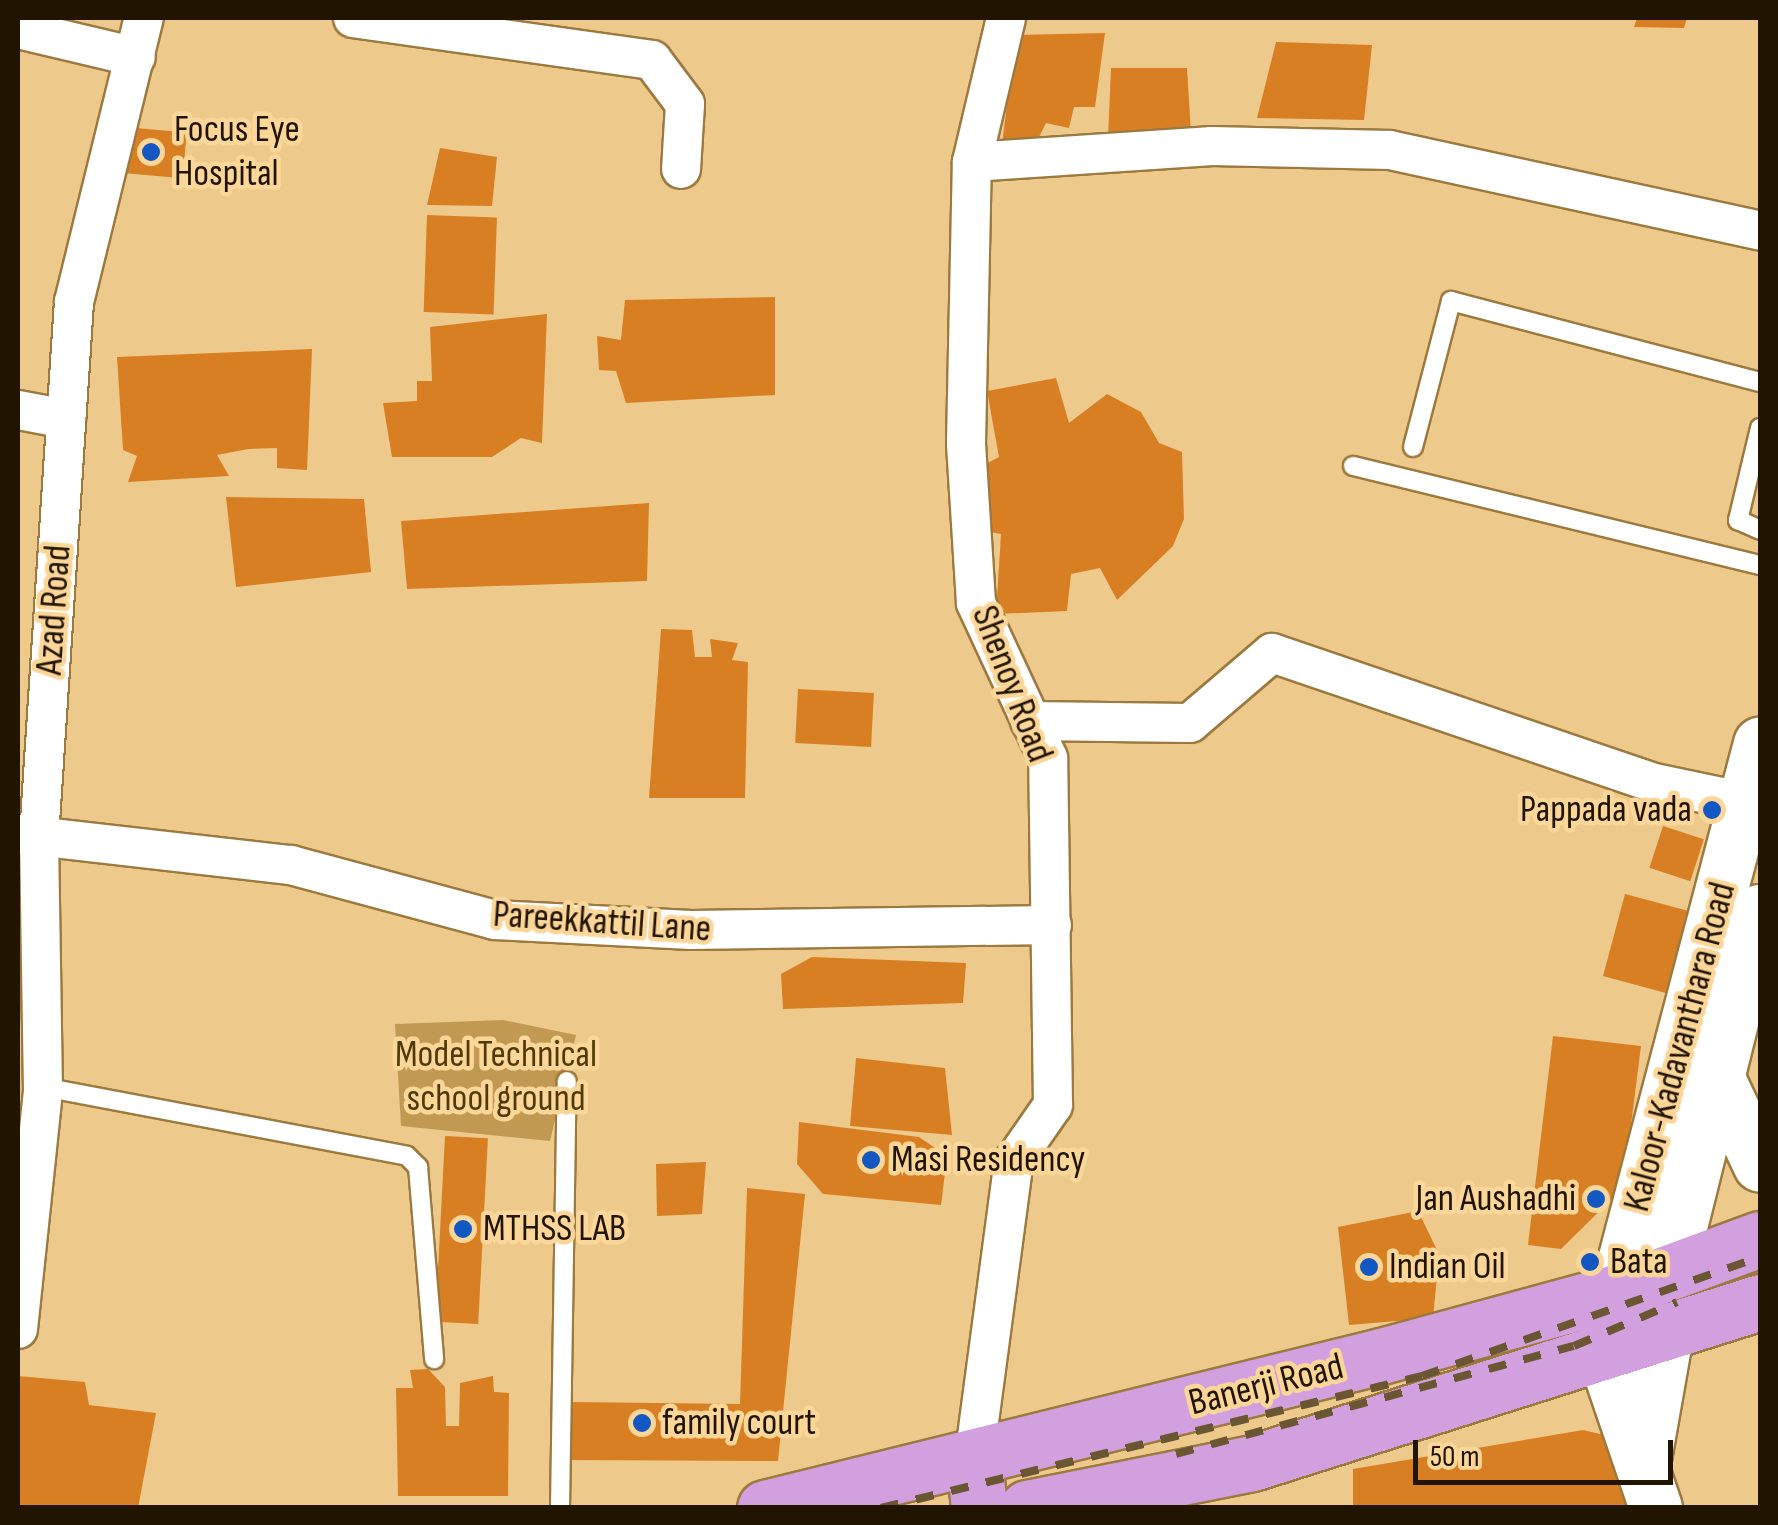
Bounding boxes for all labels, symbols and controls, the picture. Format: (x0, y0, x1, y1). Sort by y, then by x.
place label: Focus Eye Hospital (174, 107, 300, 196)
marker: Focus Eye Hospital (138, 139, 164, 165)
street label: Azad Road (27, 544, 81, 676)
street label: Shenoy Road (961, 599, 1063, 769)
place label: Pappada vada (1520, 787, 1692, 833)
marker: Pappada vada (1701, 799, 1723, 821)
street label: Kaloor-Kadavanthara Road (1614, 877, 1746, 1217)
street label: Pareekkattil Lane (492, 892, 712, 952)
park label: Model Technical school ground (395, 1032, 597, 1122)
place label: Masi Residency (891, 1137, 1085, 1183)
marker: Masi Residency (860, 1149, 882, 1171)
place label: Jan Aushadhi (1415, 1176, 1576, 1222)
marker: Jan Aushadhi (1585, 1188, 1607, 1210)
place label: MTHSS LAB (483, 1206, 626, 1252)
marker: MTHSS LAB (452, 1218, 474, 1240)
place label: Bata (1610, 1239, 1668, 1285)
place label: Indian Oil (1389, 1244, 1506, 1290)
marker: Bata (1579, 1251, 1601, 1273)
marker: Indian Oil (1358, 1256, 1380, 1278)
street label: Banerji Road (1184, 1344, 1348, 1426)
place label: family court (662, 1400, 816, 1446)
marker: family court (631, 1412, 653, 1434)
scale bar (1418, 1420, 1678, 1482)
text: 50 m (1430, 1439, 1479, 1475)

